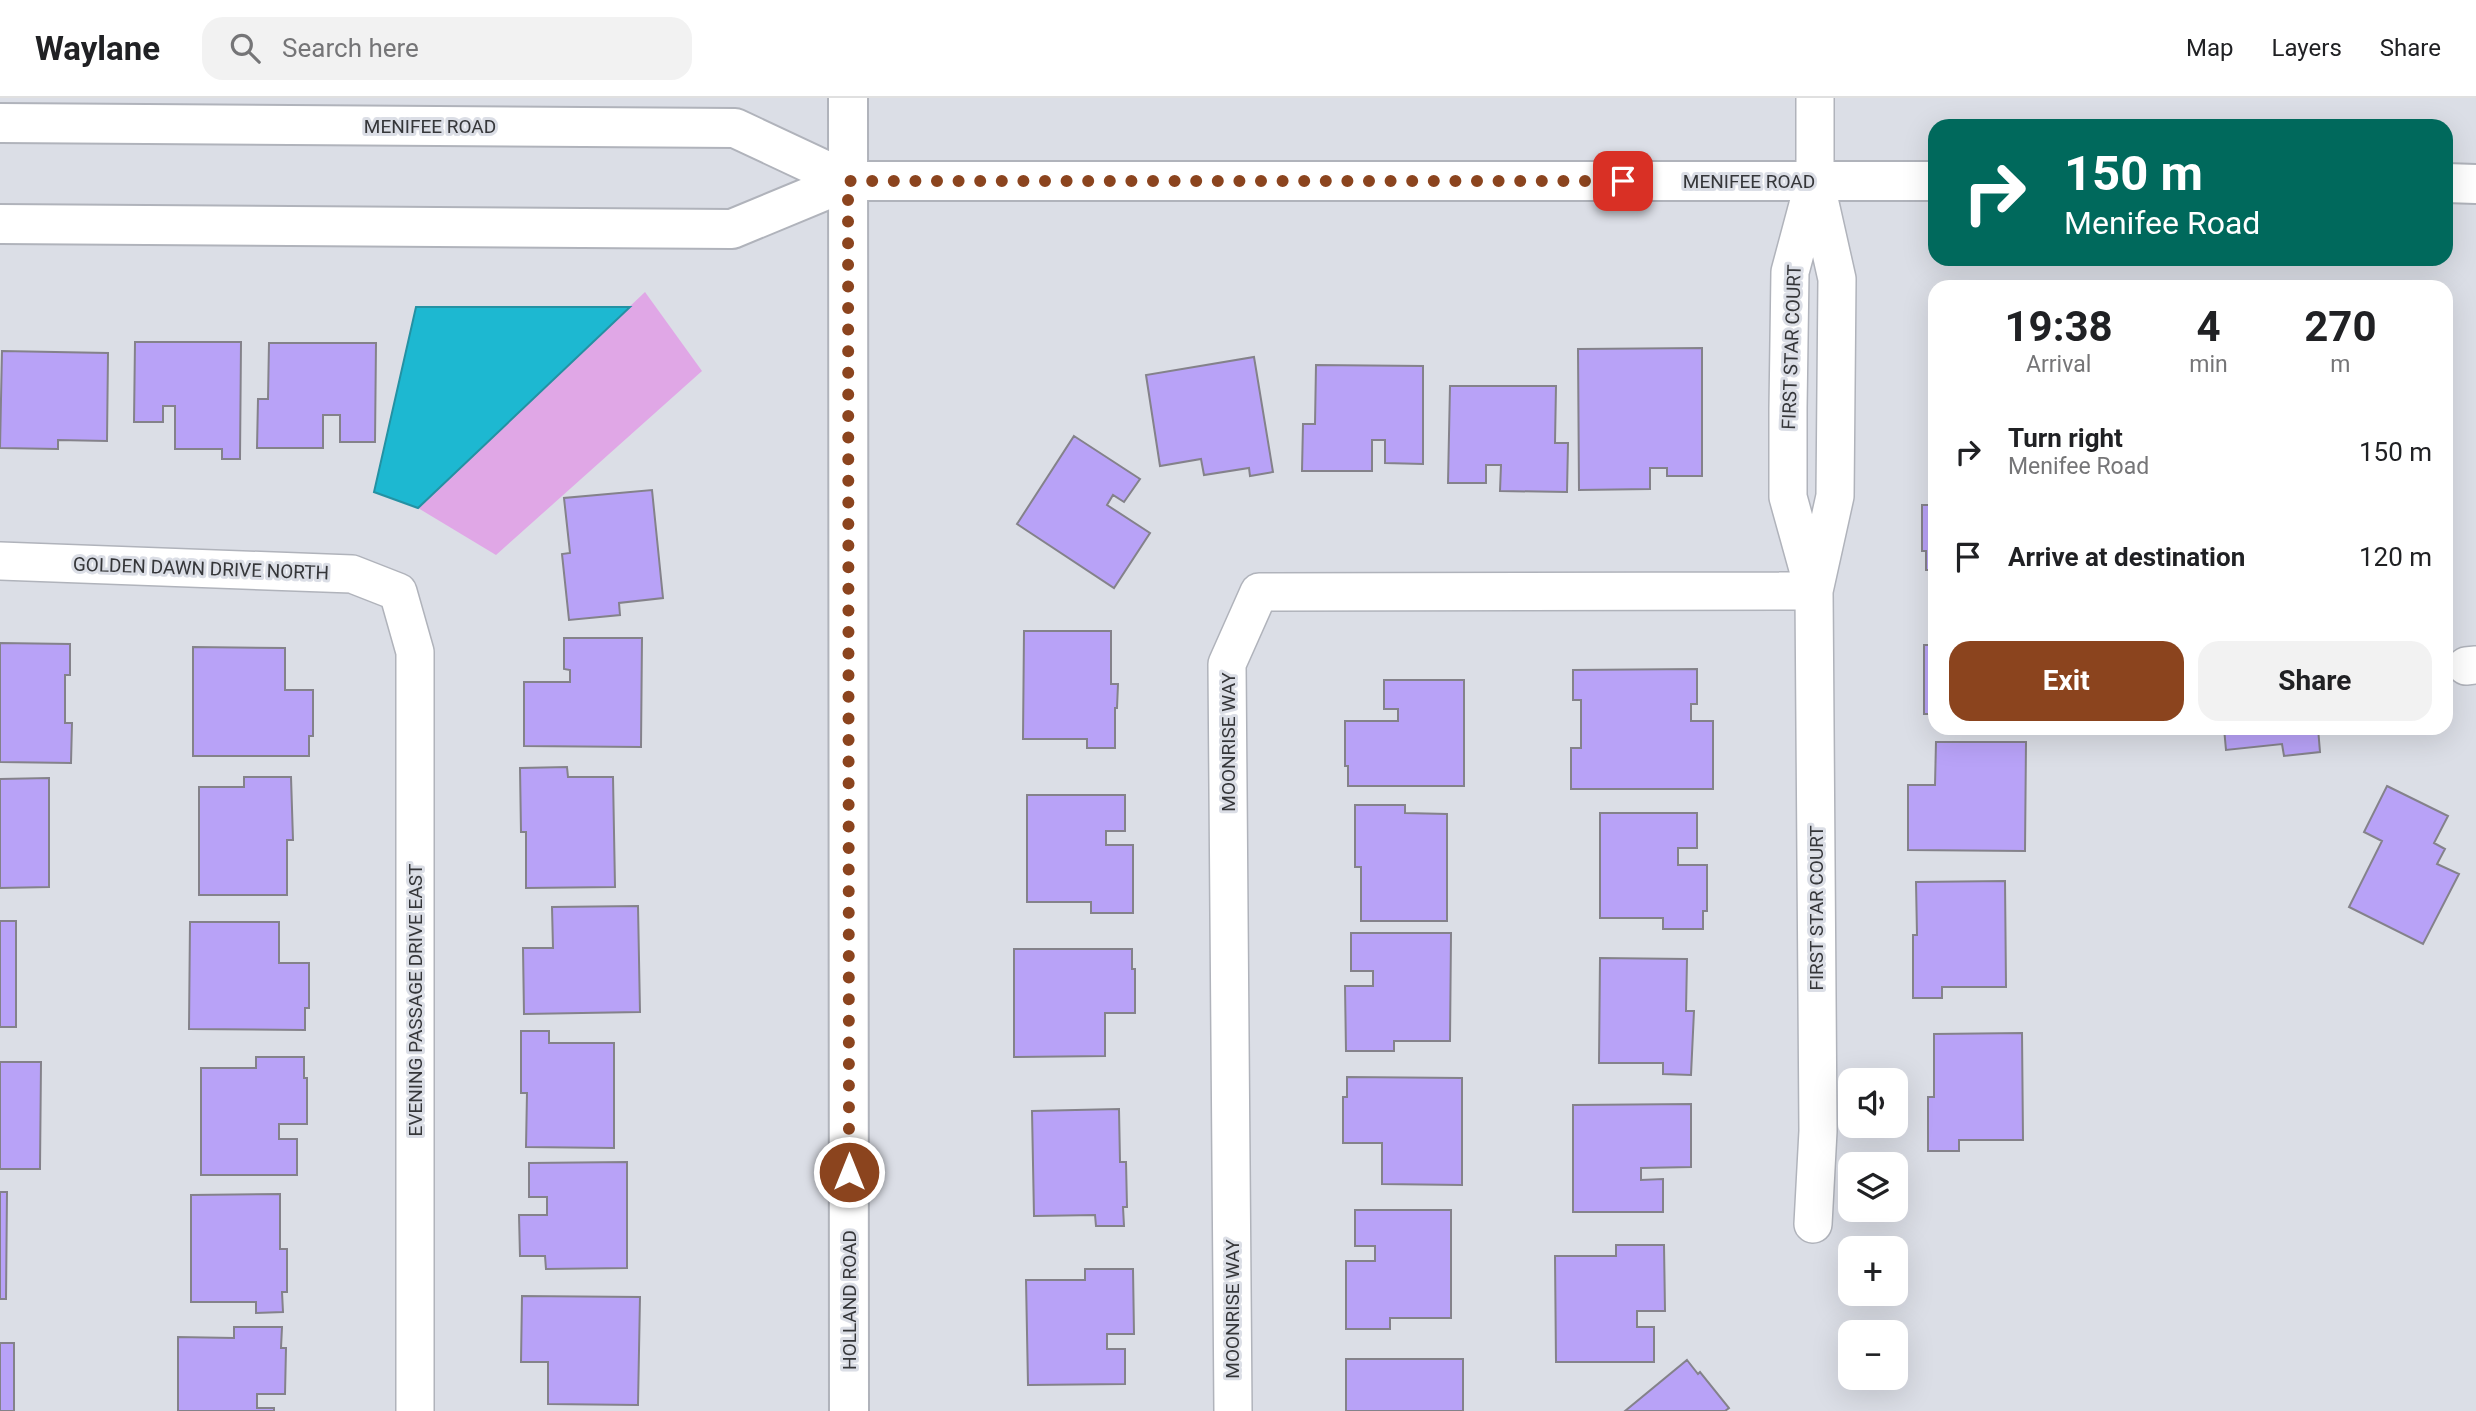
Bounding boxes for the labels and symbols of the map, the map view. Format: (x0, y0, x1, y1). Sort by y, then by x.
street label: MENIFEE ROAD (364, 115, 496, 138)
pin (1593, 151, 1653, 211)
street label: MENIFEE ROAD (1683, 170, 1815, 193)
street label: FIRST STAR COURT (1777, 264, 1806, 430)
street label: GOLDEN DAWN DRIVE NORTH (72, 553, 329, 584)
street label: MOONRISE WAY (1217, 672, 1240, 812)
street label: FIRST STAR COURT (1805, 825, 1828, 991)
street label: EVENING PASSAGE DRIVE EAST (404, 864, 427, 1136)
position arrow (812, 1135, 886, 1209)
street label: HOLLAND ROAD (838, 1230, 861, 1370)
street label: MOONRISE WAY (1221, 1239, 1244, 1379)

